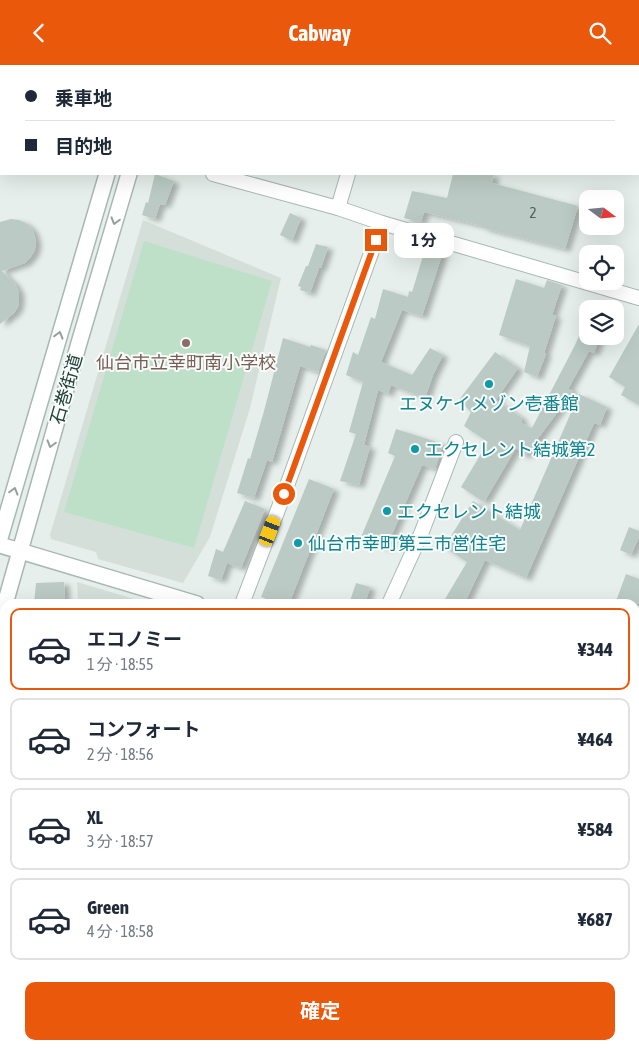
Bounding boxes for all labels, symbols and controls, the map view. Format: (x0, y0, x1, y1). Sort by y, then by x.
icon: back (25, 19, 53, 47)
icon: search (586, 19, 614, 47)
text: Cabway (288, 20, 351, 46)
text: 乗車地 (55, 87, 112, 109)
text: 目的地 (55, 135, 112, 157)
north arrow (579, 190, 624, 235)
map controls (579, 190, 624, 345)
house number: 2 (529, 204, 537, 221)
one-way arrow (111, 216, 121, 224)
callout: 1 分 (394, 223, 454, 257)
route end (365, 229, 387, 251)
text: 1 分 (411, 231, 437, 249)
button: locate (579, 245, 624, 290)
button: layers (579, 300, 624, 345)
one-way arrow (54, 331, 64, 339)
marker: 仙台市立幸町南小学校 (180, 337, 192, 349)
street label: 石巻街道 (46, 352, 86, 426)
place label: 仙台市立幸町南小学校 (96, 352, 276, 373)
marker: エヌケイメゾン壱番館 (483, 378, 495, 390)
place label: エヌケイメゾン壱番館 (399, 393, 579, 414)
one-way arrow (46, 439, 56, 448)
place label: エクセレント結城第2 (425, 439, 595, 460)
marker: エクセレント結城第2 (409, 443, 421, 455)
route start (273, 483, 295, 505)
one-way arrow (8, 487, 18, 495)
place label: エクセレント結城 (397, 501, 541, 522)
marker: エクセレント結城 (381, 505, 393, 517)
car (257, 514, 282, 548)
place label: 仙台市幸町第三市営住宅 (308, 533, 506, 554)
marker: 仙台市幸町第三市営住宅 (292, 537, 304, 549)
icon: car (27, 627, 72, 672)
text: エコノミー (87, 628, 182, 650)
text: ¥344 (578, 638, 613, 660)
text: 1 分 · 18:55 (87, 655, 153, 673)
icon: car (27, 717, 72, 762)
text: コンフォート (87, 718, 200, 740)
text: ¥464 (578, 728, 613, 750)
text: 2 分 · 18:56 (87, 745, 153, 763)
text: XL (87, 806, 103, 828)
icon: car (27, 807, 72, 852)
text: ¥584 (578, 818, 613, 840)
text: 3 分 · 18:57 (87, 832, 153, 850)
text: Green (87, 896, 129, 918)
icon: car (27, 897, 72, 942)
text: ¥687 (578, 908, 613, 930)
text: 4 分 · 18:58 (87, 922, 153, 940)
button: 確定 (25, 982, 615, 1040)

